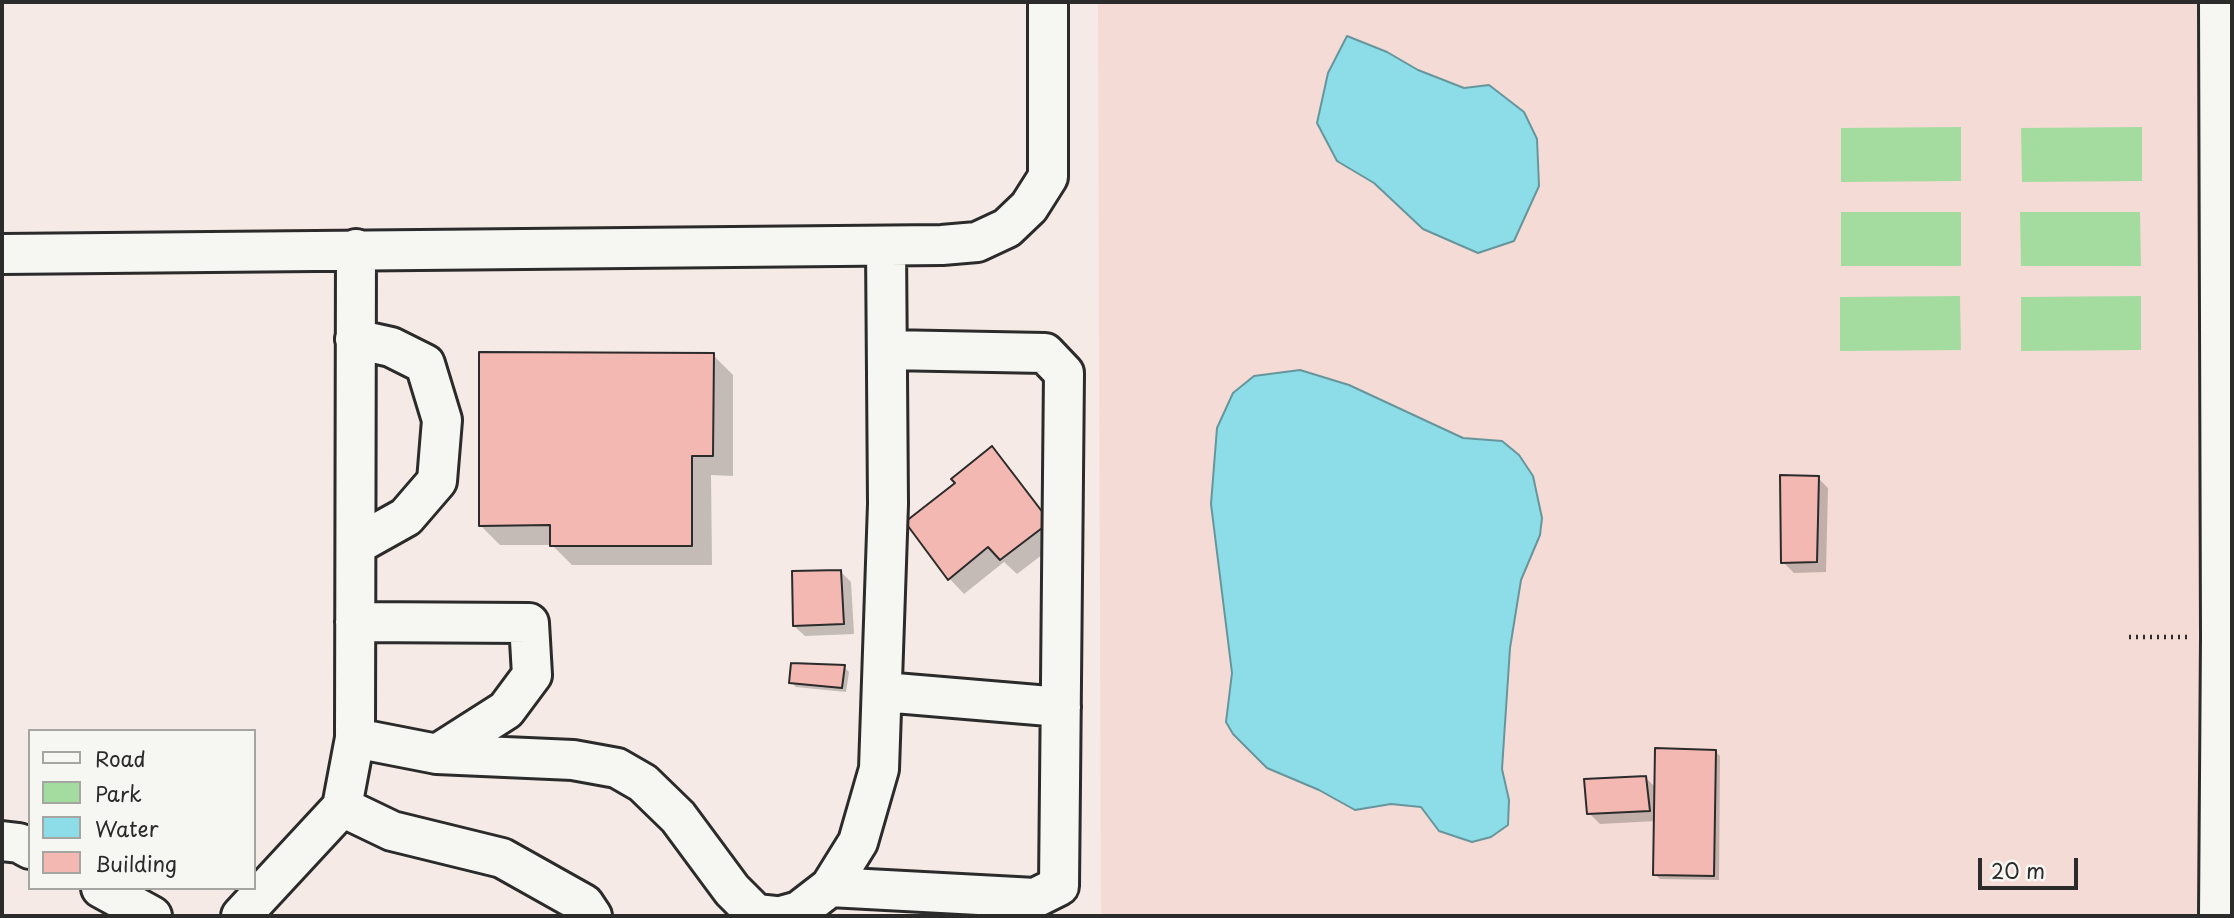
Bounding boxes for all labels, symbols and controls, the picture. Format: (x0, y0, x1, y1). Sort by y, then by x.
legend (28, 729, 256, 890)
text: Road (95, 742, 146, 774)
text: Park (95, 777, 142, 809)
text: Water (95, 812, 158, 844)
scale bar (1982, 844, 2082, 888)
text: Building (95, 847, 177, 879)
text: 20 m (1991, 854, 2045, 886)

